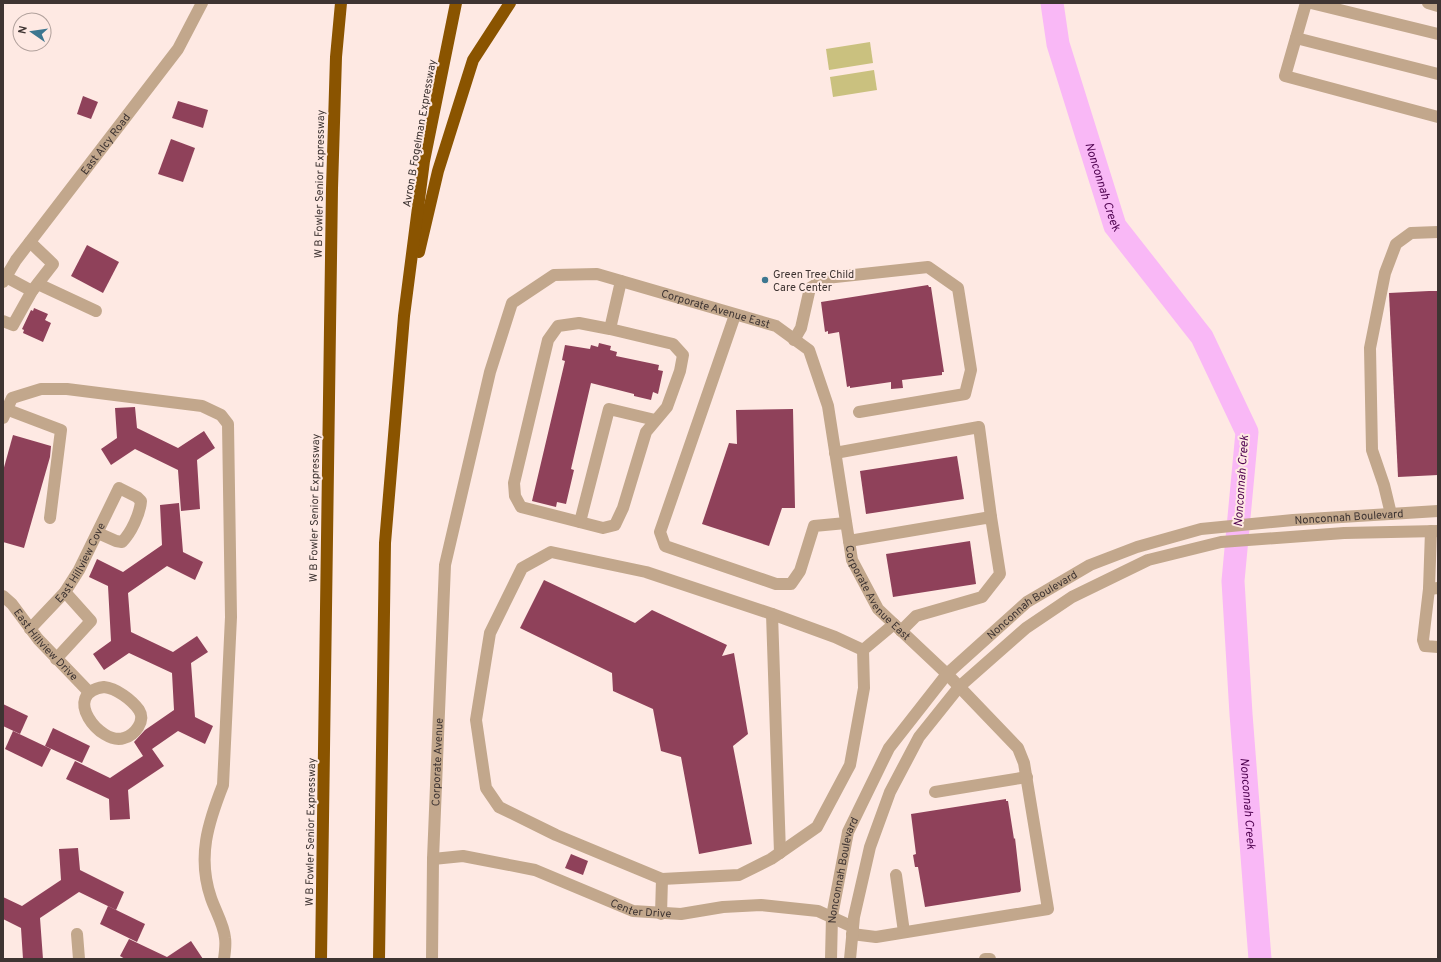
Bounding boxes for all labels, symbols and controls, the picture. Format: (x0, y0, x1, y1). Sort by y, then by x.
north arrow (12, 12, 52, 52)
text: N (16, 25, 31, 35)
street label: Avron B Fogelman Expressway (400, 58, 440, 208)
street label: W B Fowler Senior Expressway (312, 109, 328, 258)
street label: East Alcy Road (78, 111, 134, 178)
water label: Nonconnah Creek (1080, 141, 1124, 236)
place label: Green Tree Child Care Center (773, 268, 854, 295)
marker: Green Tree Child Care Center (760, 275, 770, 285)
street label: Corporate Avenue East (659, 287, 772, 332)
street label: W B Fowler Senior Expressway (307, 433, 323, 582)
water label: Nonconnah Creek (1231, 434, 1253, 527)
street label: Nonconnah Boulevard (1294, 507, 1404, 528)
street label: East Hillview Cove (52, 521, 109, 606)
street label: Corporate Avenue East (842, 544, 913, 644)
street label: Nonconnah Boulevard (984, 568, 1080, 643)
street label: East Hillview Drive (10, 606, 81, 684)
street label: Corporate Avenue (429, 717, 447, 807)
street label: W B Fowler Senior Expressway (303, 757, 319, 906)
water label: Nonconnah Creek (1235, 757, 1259, 851)
street label: Nonconnah Boulevard (826, 815, 862, 924)
street label: Center Drive (608, 896, 672, 921)

